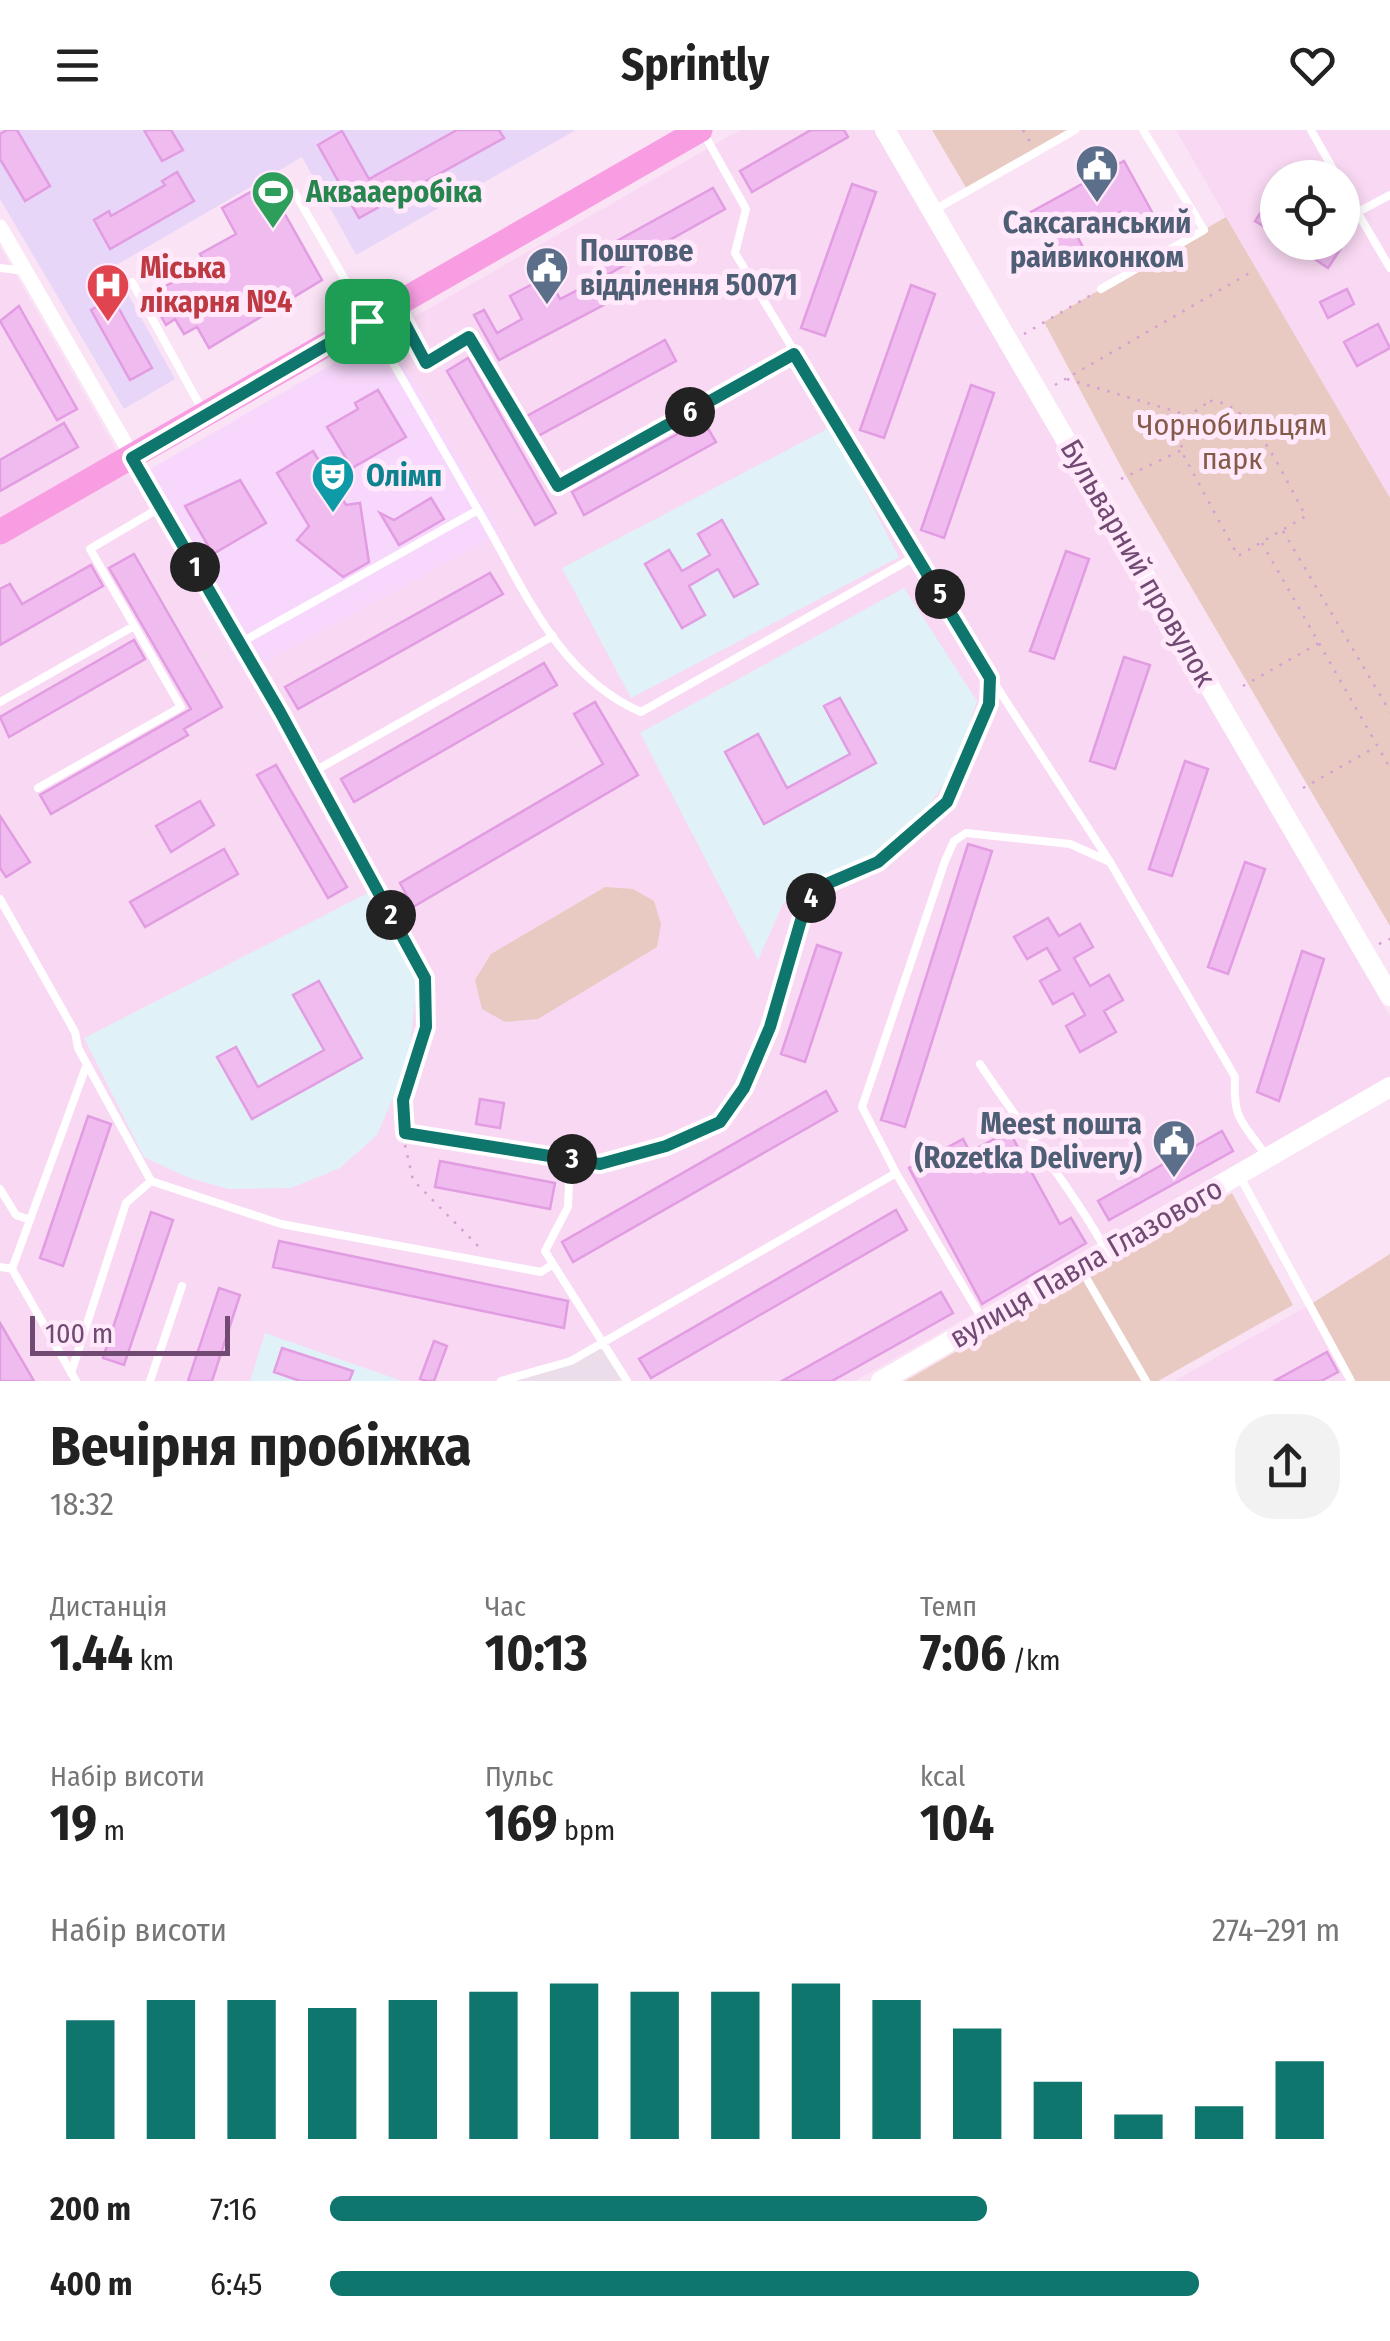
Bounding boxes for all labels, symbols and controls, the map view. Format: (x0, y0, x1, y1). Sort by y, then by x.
icon: menu (50, 38, 105, 93)
text: Sprintly (621, 38, 769, 92)
icon: heart (1285, 38, 1340, 93)
public building icon: Саксаганський райвиконком (1074, 143, 1120, 204)
map controls (1260, 160, 1360, 260)
button: locate (1260, 160, 1360, 260)
sports icon: Аквааеробіка (250, 169, 296, 230)
place label: Аквааеробіка (305, 174, 482, 210)
place label: Саксаганський райвиконком (1003, 205, 1191, 275)
place label: Поштове відділення 50071 (580, 233, 798, 303)
public building icon: Поштове відділення 50071 (524, 245, 570, 306)
place label: Міська лікарня №4 (140, 250, 292, 320)
hospital icon: Міська лікарня №4 (85, 262, 131, 323)
pin (325, 279, 410, 364)
icon: arrive (340, 294, 395, 349)
pin: 6 (665, 387, 715, 437)
text: 6 (683, 395, 697, 428)
park label: Чорнобильцям парк (1137, 407, 1327, 477)
street label: Бульварний провулок (1053, 433, 1223, 693)
theatre icon: Олімп (310, 453, 356, 514)
place label: Олімп (366, 458, 442, 494)
pin: 1 (170, 542, 220, 592)
text: 1 (189, 550, 201, 583)
pin: 5 (915, 569, 965, 619)
text: 5 (933, 577, 947, 610)
pin: 4 (786, 873, 836, 923)
text: 4 (804, 881, 818, 914)
pin: 2 (366, 890, 416, 940)
text: 2 (385, 898, 397, 931)
place label: Meest пошта (Rozetka Delivery) (914, 1106, 1142, 1176)
public building icon: Meest пошта (Rozetka Delivery) (1151, 1118, 1197, 1179)
pin: 3 (547, 1134, 597, 1184)
text: 3 (565, 1142, 579, 1175)
street label: вулиця Павла Глазового (943, 1170, 1229, 1356)
scale bar (30, 1311, 230, 1356)
text: 100 m (45, 1317, 113, 1350)
text: Вечірня пробіжка (50, 1414, 472, 1480)
button: share (1235, 1414, 1340, 1519)
text: 18:32 (50, 1485, 114, 1523)
text: Дистанція (50, 1590, 167, 1623)
text: Час (485, 1590, 526, 1623)
text: Темп (920, 1590, 977, 1623)
text: 1.44 (50, 1623, 133, 1683)
text: 10:13 (485, 1623, 588, 1683)
text: 7:06 (920, 1623, 1006, 1683)
text: km (133, 1644, 174, 1677)
text: /km (1006, 1644, 1060, 1677)
text: Набір висоти (50, 1760, 205, 1793)
text: Пульс (485, 1760, 553, 1793)
text: kcal (920, 1760, 965, 1793)
text: 19 (50, 1793, 97, 1853)
text: 169 (485, 1793, 558, 1853)
text: 104 (920, 1793, 994, 1853)
text: m (97, 1814, 125, 1847)
text: bpm (558, 1814, 615, 1847)
text: Набір висоти (50, 1911, 227, 1949)
text: 274–291 m (1212, 1911, 1340, 1949)
text: 200 m (50, 2190, 131, 2228)
text: 7:16 (210, 2190, 257, 2228)
text: 400 m (50, 2265, 132, 2303)
text: 6:45 (210, 2265, 262, 2303)

